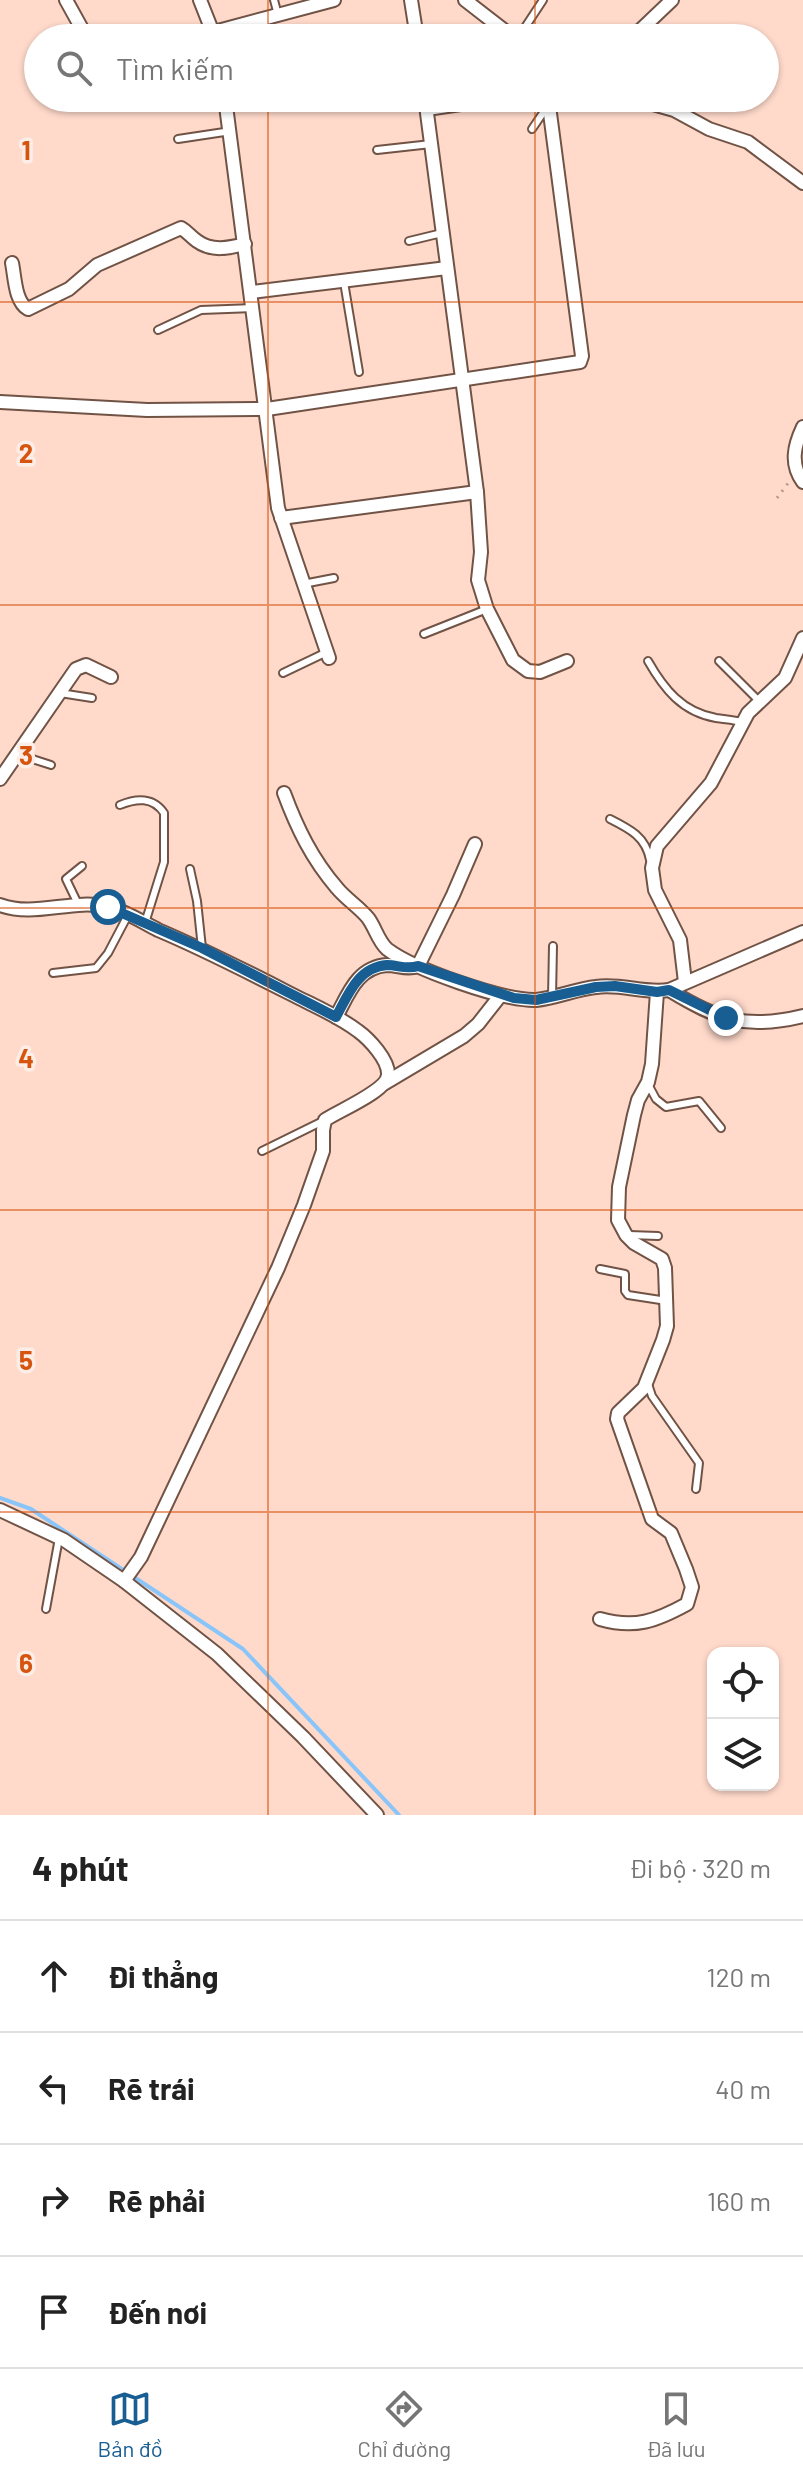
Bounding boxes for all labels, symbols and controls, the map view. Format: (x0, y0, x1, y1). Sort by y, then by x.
search box (24, 24, 779, 112)
icon: search (52, 46, 96, 90)
text: Tìm kiếm (116, 50, 234, 86)
text: 1 (21, 134, 31, 165)
text: 2 (19, 437, 33, 468)
text: 3 (19, 739, 33, 770)
route start (90, 889, 126, 925)
route end (708, 1000, 744, 1036)
text: 4 (18, 1042, 34, 1073)
text: 5 (19, 1344, 33, 1375)
text: 6 (19, 1647, 33, 1678)
map controls (707, 1647, 779, 1791)
button: locate (707, 1647, 779, 1719)
button: layers (707, 1719, 779, 1791)
text: 4 phút (32, 1847, 129, 1888)
text: Đi bộ · 320 m (629, 1852, 771, 1883)
icon: ahead (32, 1954, 76, 1998)
text: Đi thẳng (108, 1958, 218, 1994)
text: 120 m (707, 1961, 771, 1992)
icon: left (32, 2066, 76, 2110)
text: Rẽ trái (108, 2070, 195, 2106)
text: 40 m (715, 2073, 771, 2104)
icon: right (32, 2178, 76, 2222)
text: Rẽ phải (108, 2182, 205, 2218)
text: 160 m (707, 2185, 771, 2216)
icon: arrive (32, 2290, 76, 2334)
text: Đến nơi (108, 2294, 207, 2330)
tab: Bản đồ (98, 2387, 162, 2461)
tab: Chỉ đường (358, 2387, 451, 2461)
tab: Đã lưu (646, 2387, 705, 2461)

